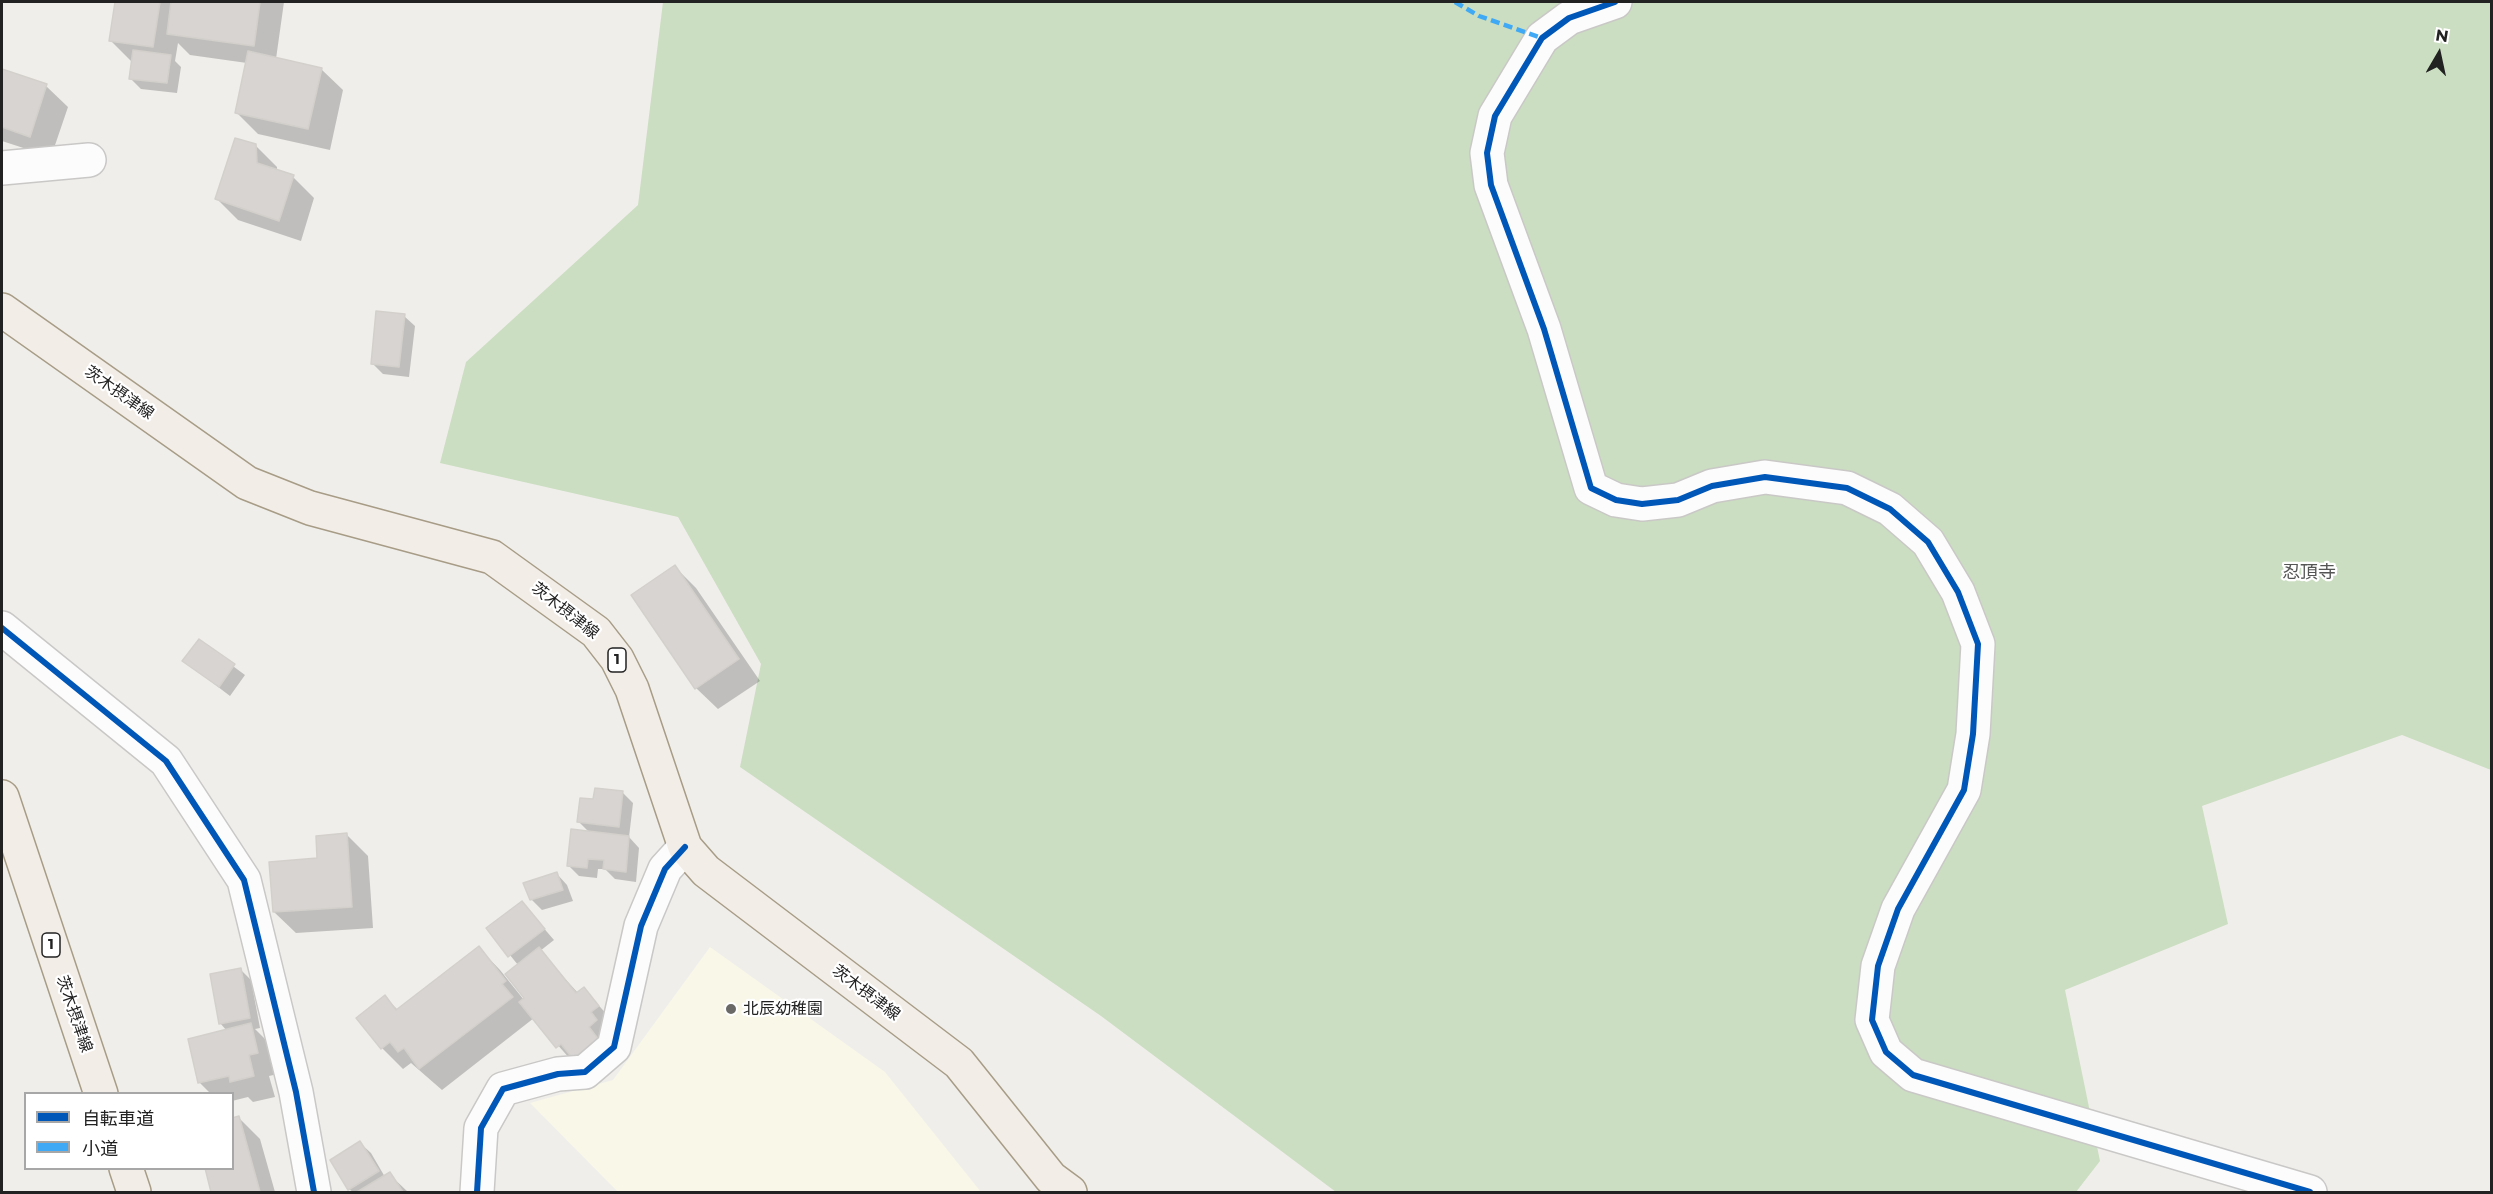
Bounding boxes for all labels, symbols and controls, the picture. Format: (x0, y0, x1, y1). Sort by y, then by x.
north arrow (2409, 24, 2469, 84)
text: N (2434, 25, 2450, 46)
street label: 茨木摂津線 (81, 362, 157, 424)
district label: 忍頂寺 (2282, 562, 2336, 584)
street label: 茨木摂津線 (528, 579, 602, 643)
road number: 1 (608, 648, 626, 672)
road number: 1 (42, 933, 60, 957)
street label: 茨木摂津線 (828, 961, 904, 1025)
street label: 茨木摂津線 (52, 973, 96, 1055)
place label: 北辰幼稚園 (743, 999, 823, 1019)
marker: 北辰幼稚園 (724, 1002, 738, 1016)
legend (24, 1092, 234, 1170)
text: 自転車道 (82, 1108, 154, 1130)
text: 小道 (82, 1138, 118, 1160)

